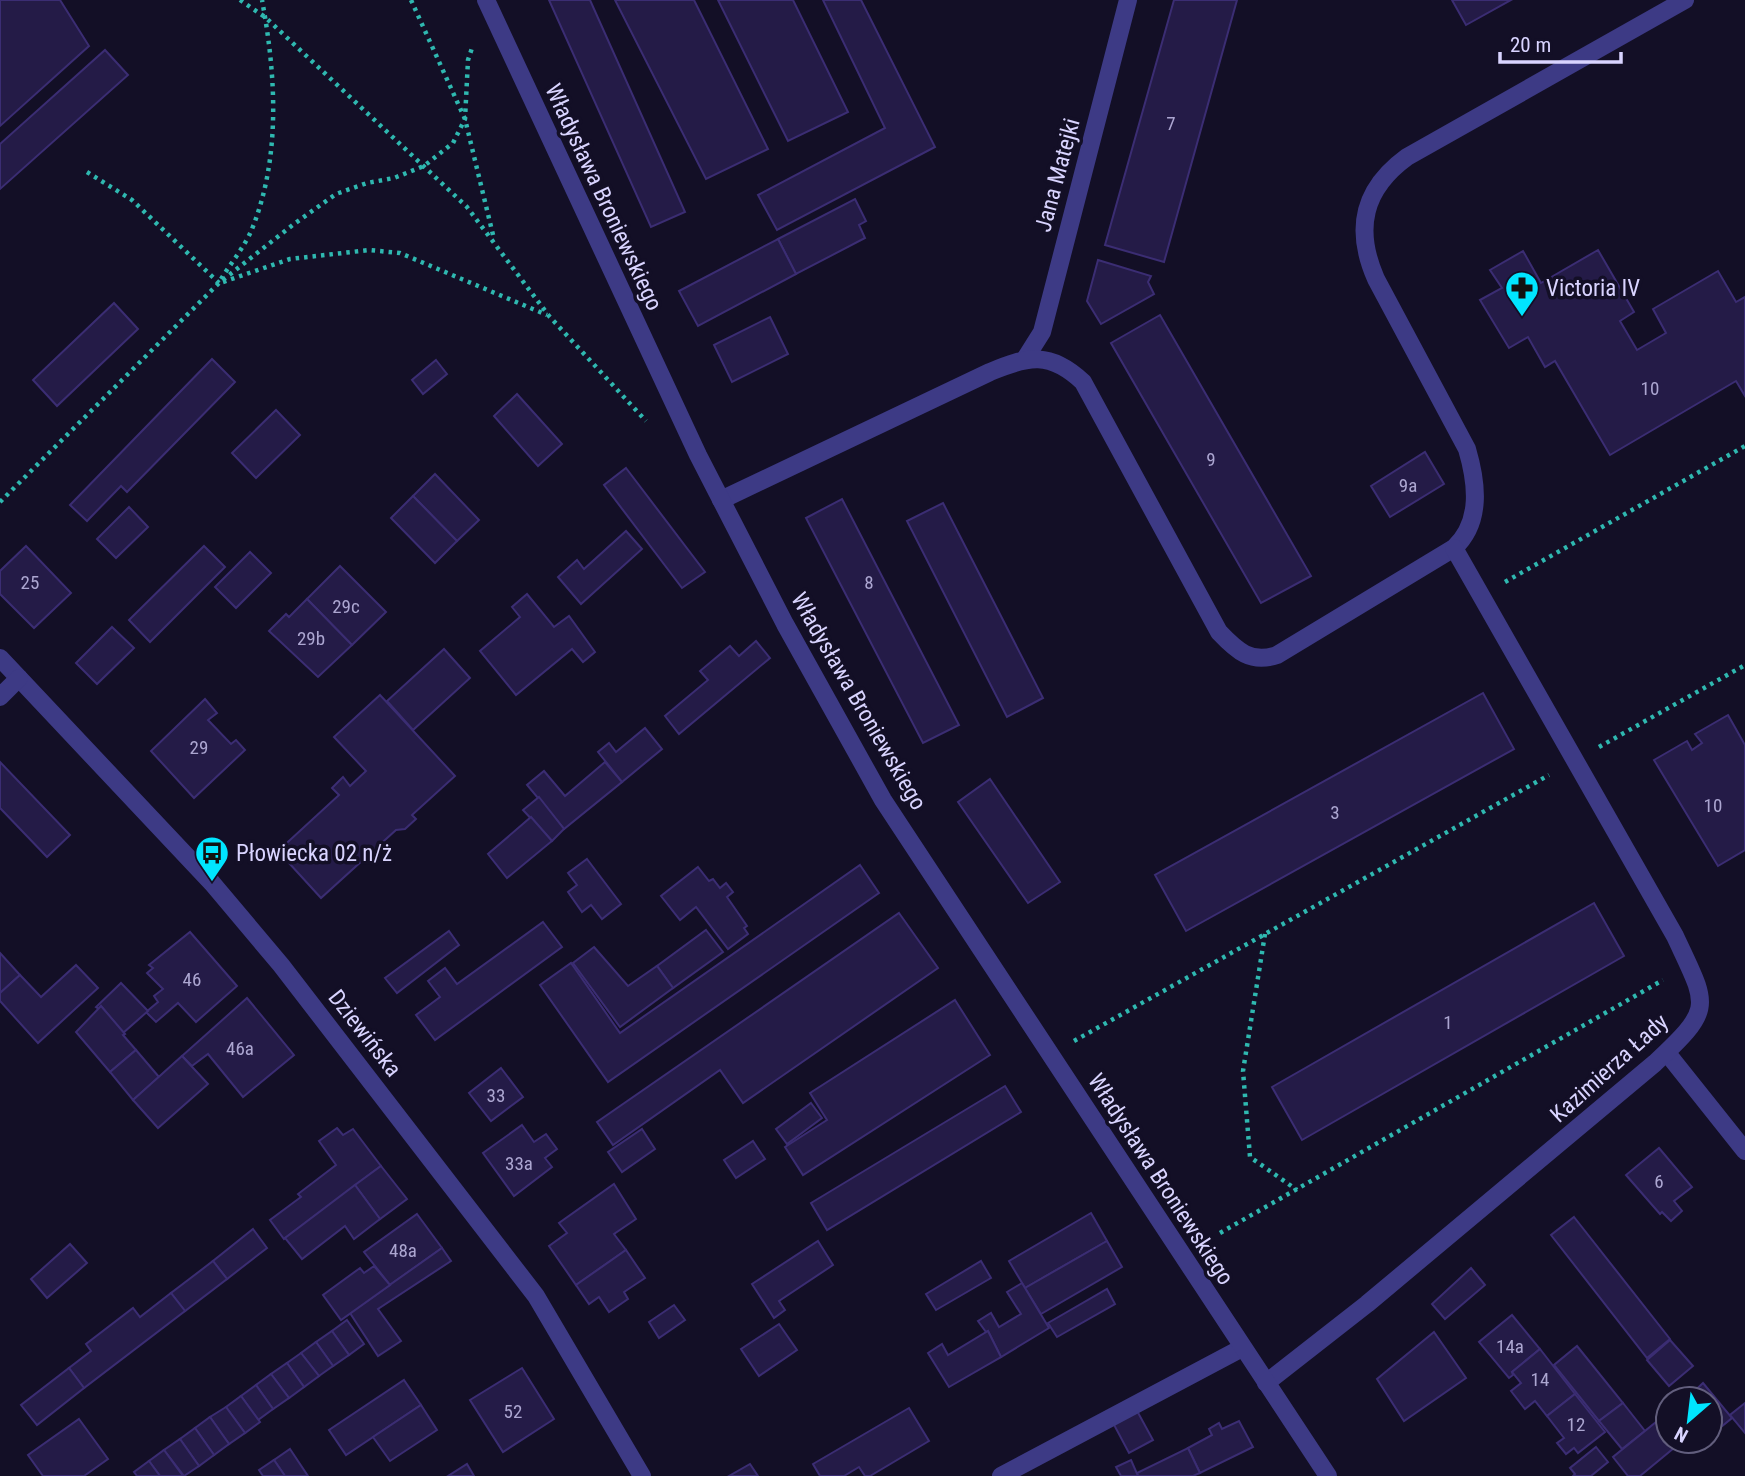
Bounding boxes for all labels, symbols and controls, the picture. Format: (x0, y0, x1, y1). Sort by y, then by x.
scale bar (1500, 21, 1621, 65)
text: 20 m (1510, 33, 1551, 57)
street label: Władysława Broniewskiego (539, 80, 668, 315)
house number: 7 (1166, 112, 1176, 135)
street label: Jana Matejki (1029, 115, 1086, 235)
pharmacy icon: Victoria IV (1503, 269, 1541, 318)
place label: Victoria IV (1546, 275, 1640, 302)
house number: 10 (1641, 377, 1659, 400)
house number: 9 (1206, 448, 1216, 471)
house number: 9a (1399, 474, 1417, 497)
house number: 25 (21, 571, 39, 594)
house number: 8 (864, 571, 874, 594)
street label: Władysława Broniewskiego (785, 588, 932, 815)
house number: 29c (332, 595, 360, 618)
house number: 29b (297, 627, 325, 650)
house number: 29 (190, 736, 208, 759)
house number: 10 (1704, 794, 1722, 817)
house number: 3 (1330, 801, 1340, 824)
bus stop icon: Płowiecka 02 n/ż (193, 834, 231, 883)
place label: Płowiecka 02 n/ż (236, 840, 392, 867)
house number: 46 (183, 968, 201, 991)
street label: Dziewińska (322, 985, 407, 1082)
street label: Kazimierza Łady (1545, 1008, 1674, 1128)
house number: 1 (1443, 1011, 1453, 1034)
house number: 46a (226, 1037, 254, 1060)
street label: Władysława Broniewskiego (1082, 1068, 1239, 1290)
house number: 33 (487, 1084, 505, 1107)
house number: 33a (505, 1152, 533, 1175)
house number: 6 (1654, 1170, 1664, 1193)
house number: 48a (389, 1239, 417, 1262)
house number: 14a (1496, 1335, 1524, 1358)
house number: 14 (1531, 1368, 1549, 1391)
north arrow (1654, 1385, 1724, 1455)
house number: 52 (504, 1400, 522, 1423)
house number: 12 (1567, 1413, 1585, 1436)
text: N (1671, 1422, 1692, 1447)

